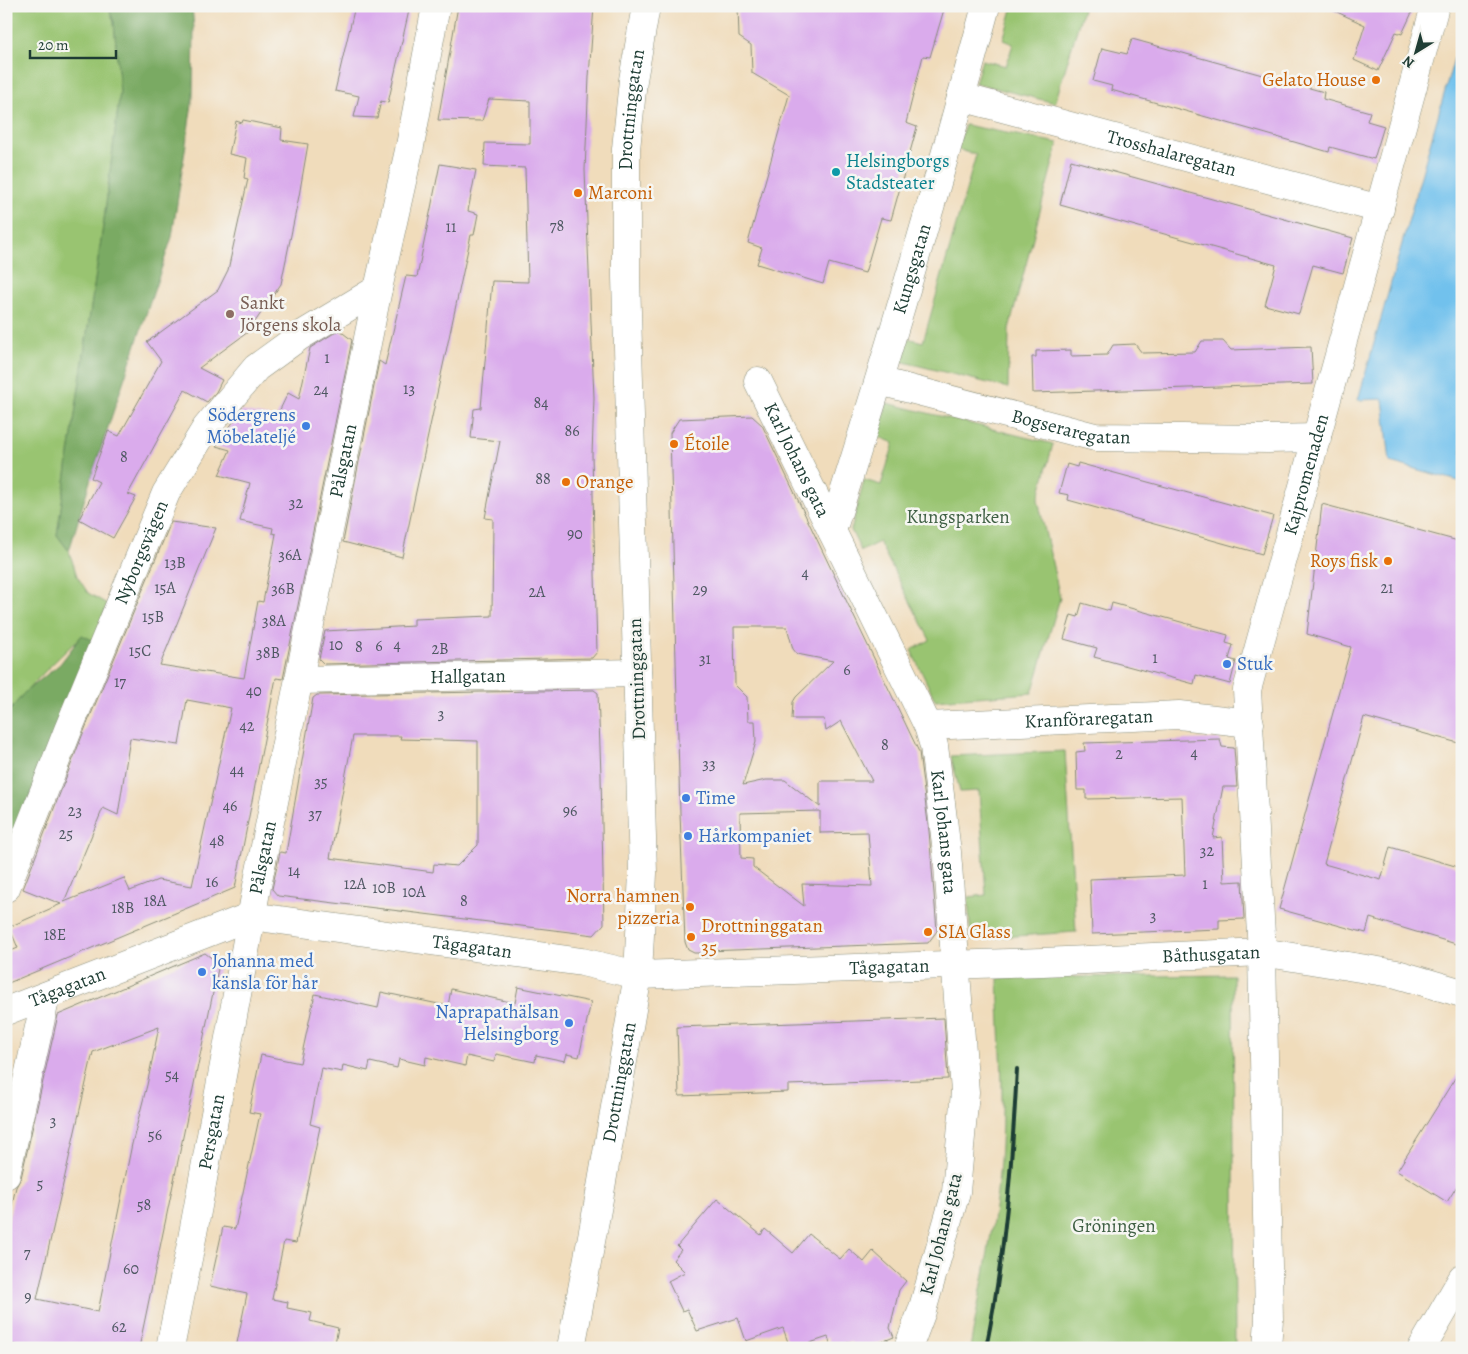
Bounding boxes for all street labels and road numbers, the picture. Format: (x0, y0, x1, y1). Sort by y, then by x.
street label: Drottninggatan (613, 47, 651, 170)
street label: Trosshalaregatan (1104, 124, 1239, 183)
street label: Kungsgatan (886, 221, 938, 317)
street label: Karl Johans gata (758, 398, 836, 522)
street label: Bogseraregatan (1009, 403, 1131, 450)
street label: Kajpromenaden (1277, 411, 1335, 538)
street label: Pålsgatan (323, 421, 363, 500)
street label: Nyborgsvägen (108, 496, 175, 608)
street label: Drottninggatan (622, 618, 652, 740)
street label: Hallgatan (430, 663, 506, 690)
street label: Kranföraregatan (1024, 703, 1154, 735)
street label: Karl Johans gata (924, 768, 963, 895)
street label: Pålsgatan (243, 818, 283, 897)
street label: Tågagatan (431, 928, 514, 965)
street label: Båthusgatan (1161, 939, 1261, 970)
street label: Tågagatan (849, 953, 930, 981)
street label: Tågagatan (25, 961, 110, 1014)
street label: Drottninggatan (596, 1020, 643, 1145)
street label: Persgatan (192, 1092, 231, 1172)
street label: Karl Johans gata (913, 1170, 969, 1298)

